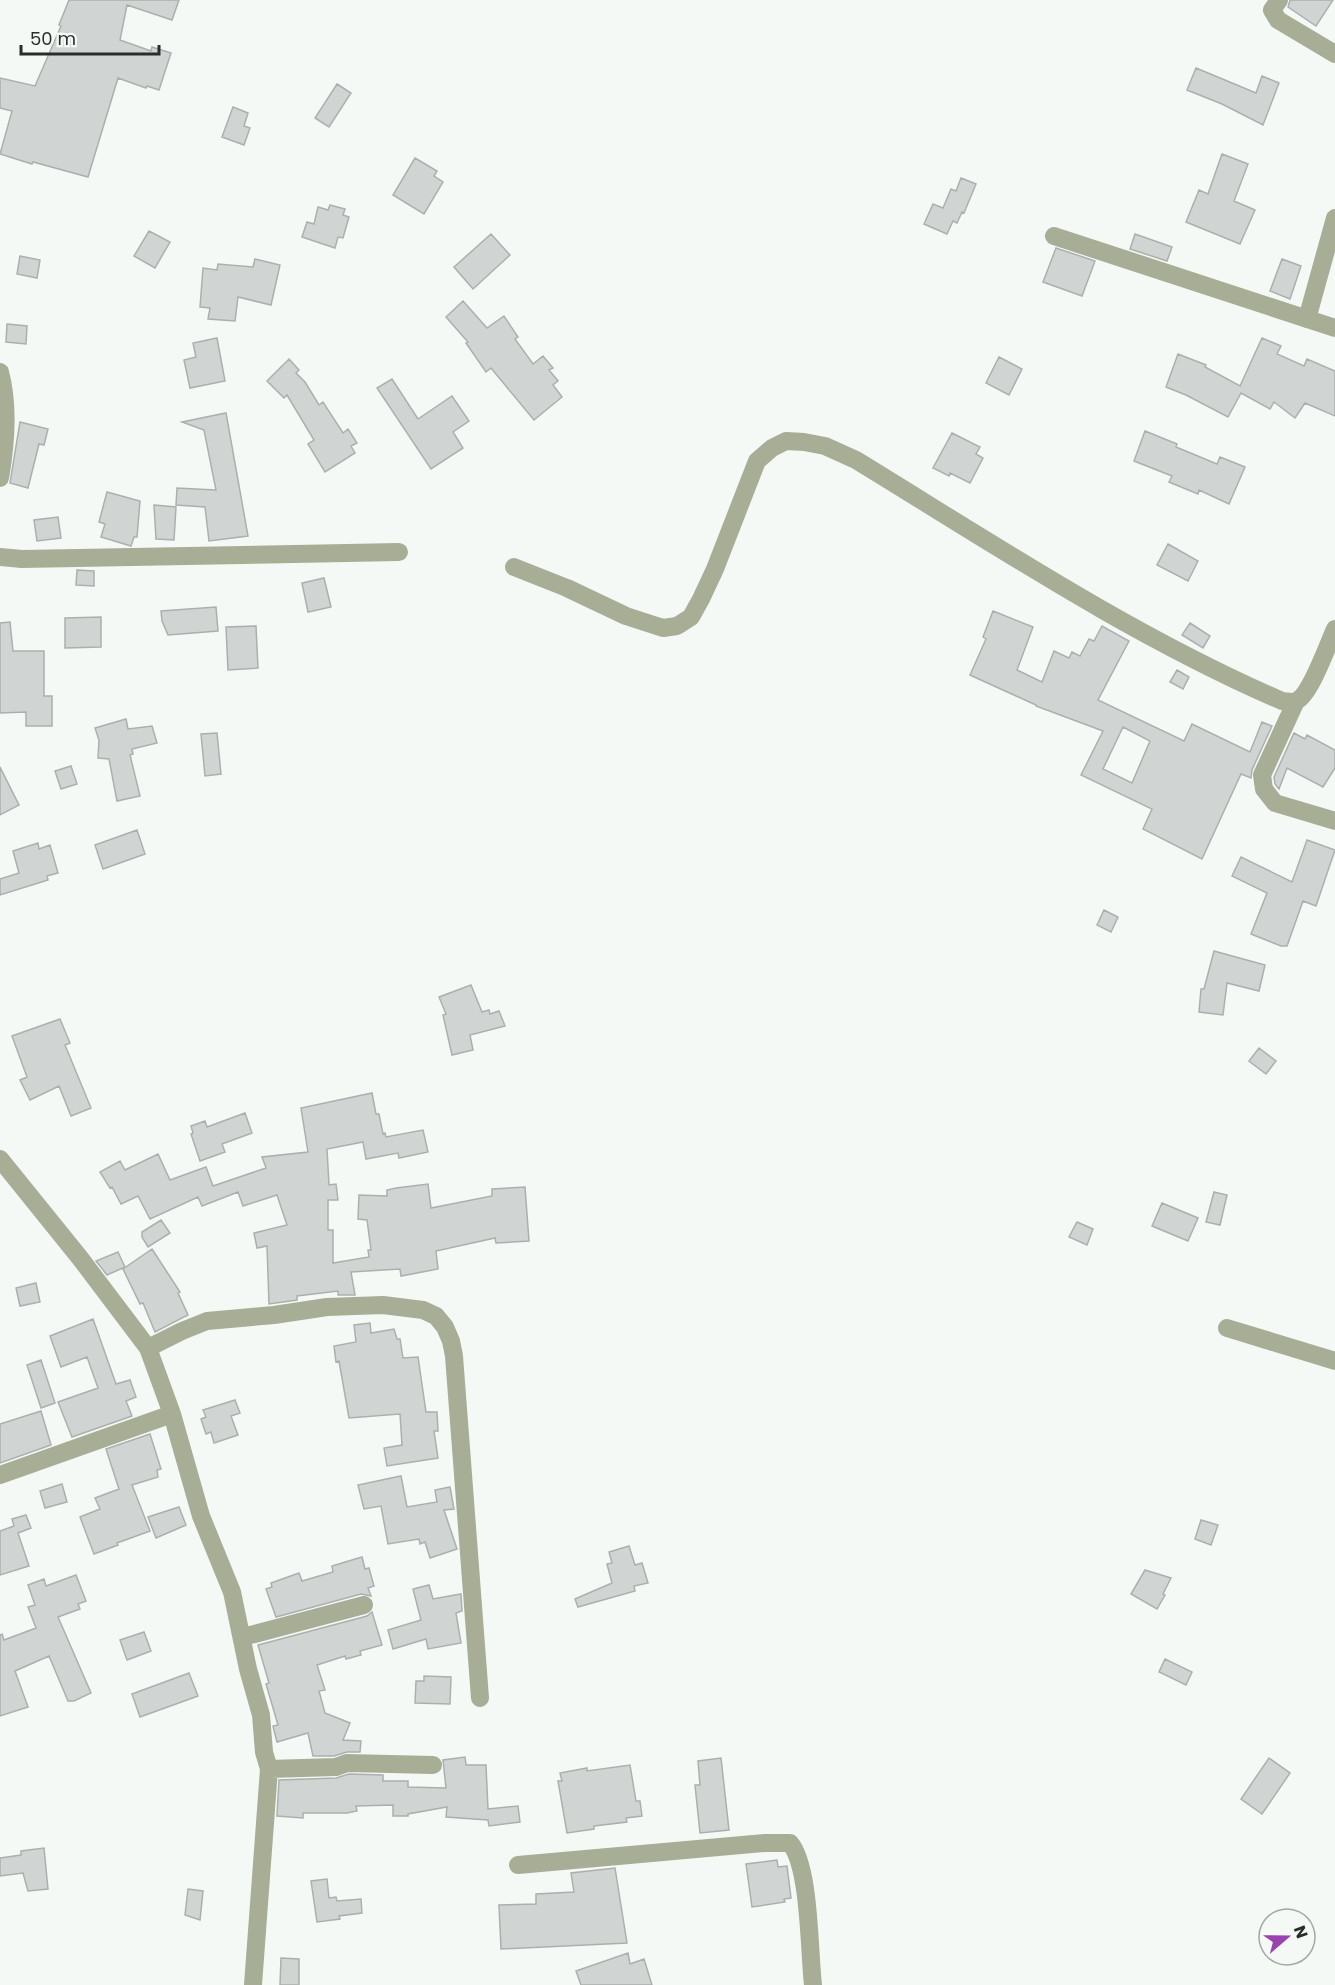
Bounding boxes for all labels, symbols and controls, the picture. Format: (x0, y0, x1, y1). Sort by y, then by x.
scale bar (21, 18, 159, 56)
text: 50 m (30, 26, 76, 51)
north arrow (1257, 1907, 1317, 1967)
text: N (1288, 1922, 1313, 1942)

